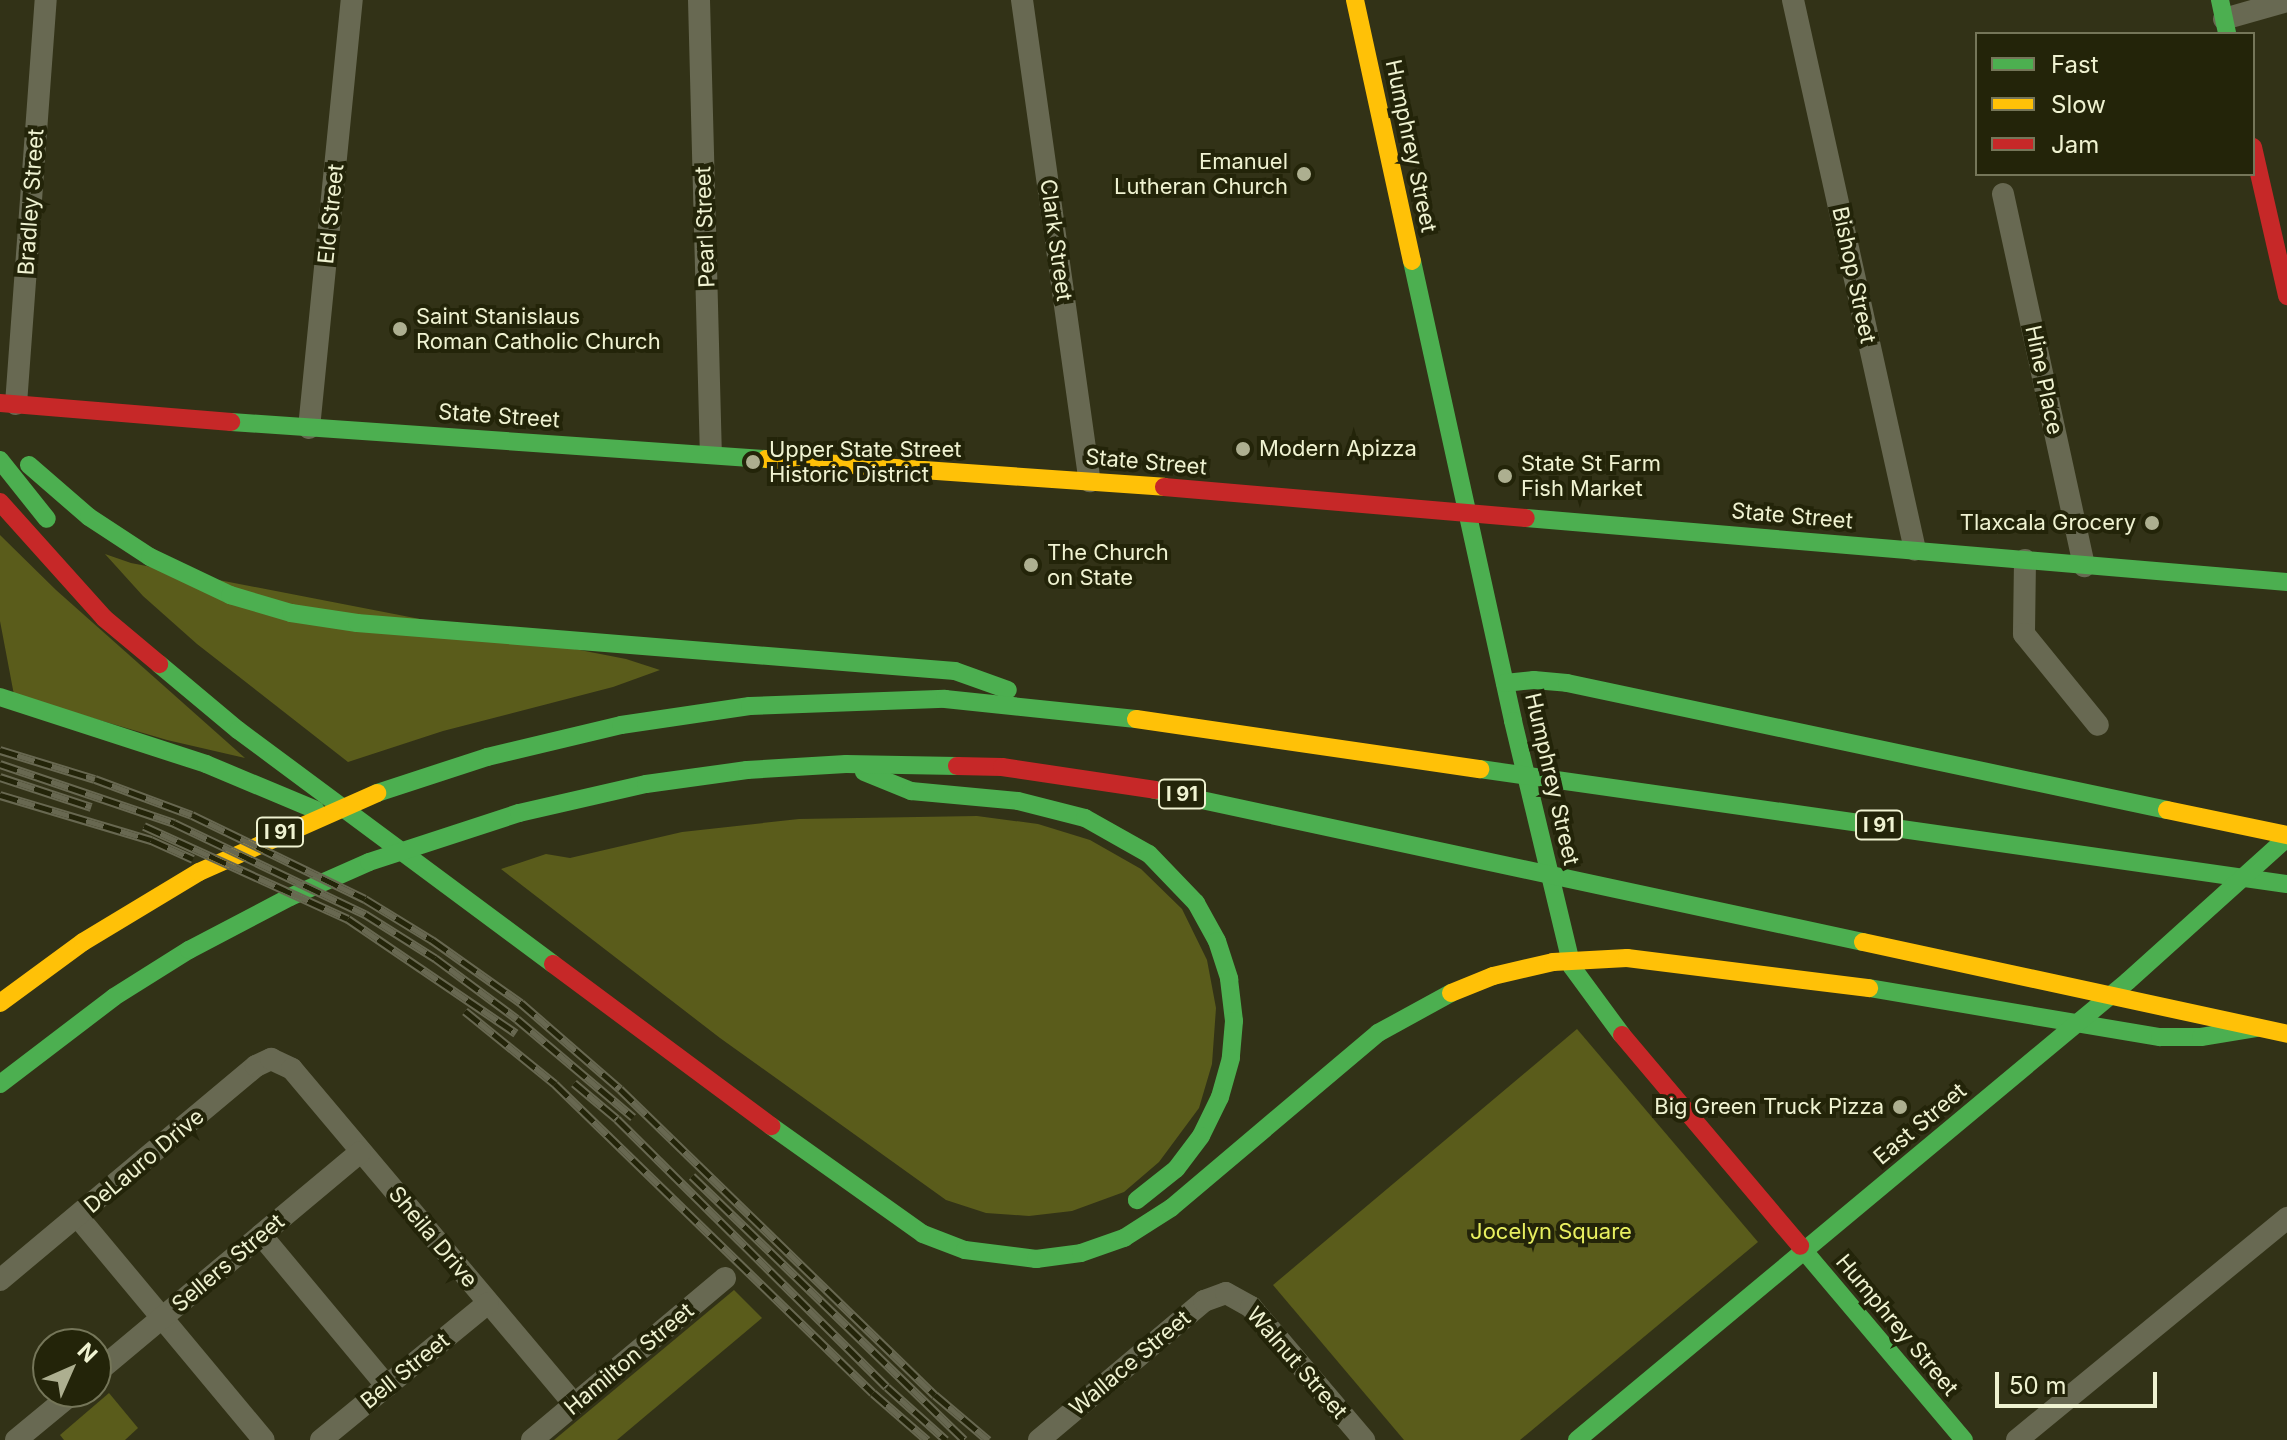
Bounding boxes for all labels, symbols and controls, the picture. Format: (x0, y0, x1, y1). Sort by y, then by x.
legend (1975, 32, 2255, 176)
text: Fast (2051, 50, 2099, 79)
street label: Humphrey Street (1380, 57, 1442, 235)
text: Slow (2051, 90, 2106, 119)
street label: Bradley Street (13, 128, 49, 276)
text: Jam (2051, 130, 2099, 159)
place label: Emanuel Lutheran Church (1114, 148, 1288, 200)
street label: Eld Street (313, 163, 349, 265)
marker: Emanuel Lutheran Church (1295, 165, 1313, 183)
street label: Pearl Street (690, 166, 720, 288)
street label: Clark Street (1034, 177, 1078, 303)
street label: Bishop Street (1827, 204, 1881, 346)
place label: Saint Stanislaus Roman Catholic Church (416, 303, 661, 354)
marker: Saint Stanislaus Roman Catholic Church (391, 320, 409, 338)
street label: Hine Place (2020, 323, 2068, 437)
street label: State Street (437, 399, 561, 433)
place label: Upper State Street Historic District (769, 436, 961, 488)
place label: Modern Apizza (1259, 436, 1417, 462)
marker: Modern Apizza (1234, 440, 1252, 458)
street label: State Street (1084, 444, 1208, 480)
place label: State St Farm Fish Market (1521, 450, 1661, 502)
marker: Upper State Street Historic District (744, 453, 762, 471)
marker: State St Farm Fish Market (1496, 467, 1514, 485)
street label: State Street (1730, 498, 1854, 534)
place label: Tlaxcala Grocery (1960, 510, 2136, 536)
marker: Tlaxcala Grocery (2143, 514, 2161, 532)
place label: The Church on State (1047, 539, 1169, 590)
marker: The Church on State (1022, 556, 1040, 574)
street label: Humphrey Street (1519, 690, 1585, 868)
road number: I 91 (1158, 778, 1206, 810)
road number: I 91 (1855, 809, 1903, 841)
road number: I 91 (256, 816, 304, 848)
street label: East Street (1868, 1078, 1972, 1170)
place label: Big Green Truck Pizza (1654, 1094, 1884, 1120)
marker: Big Green Truck Pizza (1891, 1098, 1909, 1116)
street label: DeLauro Drive (79, 1103, 209, 1219)
street label: Sheila Drive (383, 1181, 483, 1293)
street label: Sellers Street (166, 1208, 290, 1318)
park label: Jocelyn Square (1470, 1219, 1632, 1245)
street label: Humphrey Street (1830, 1249, 1964, 1401)
street label: Hamilton Street (559, 1297, 699, 1421)
street label: Walnut Street (1241, 1302, 1353, 1424)
street label: Wallace Street (1064, 1305, 1196, 1421)
street label: Bell Street (355, 1327, 455, 1415)
north arrow (32, 1328, 112, 1408)
text: N (72, 1337, 103, 1368)
scale bar (1999, 1356, 2161, 1406)
text: 50 m (2009, 1371, 2067, 1400)

